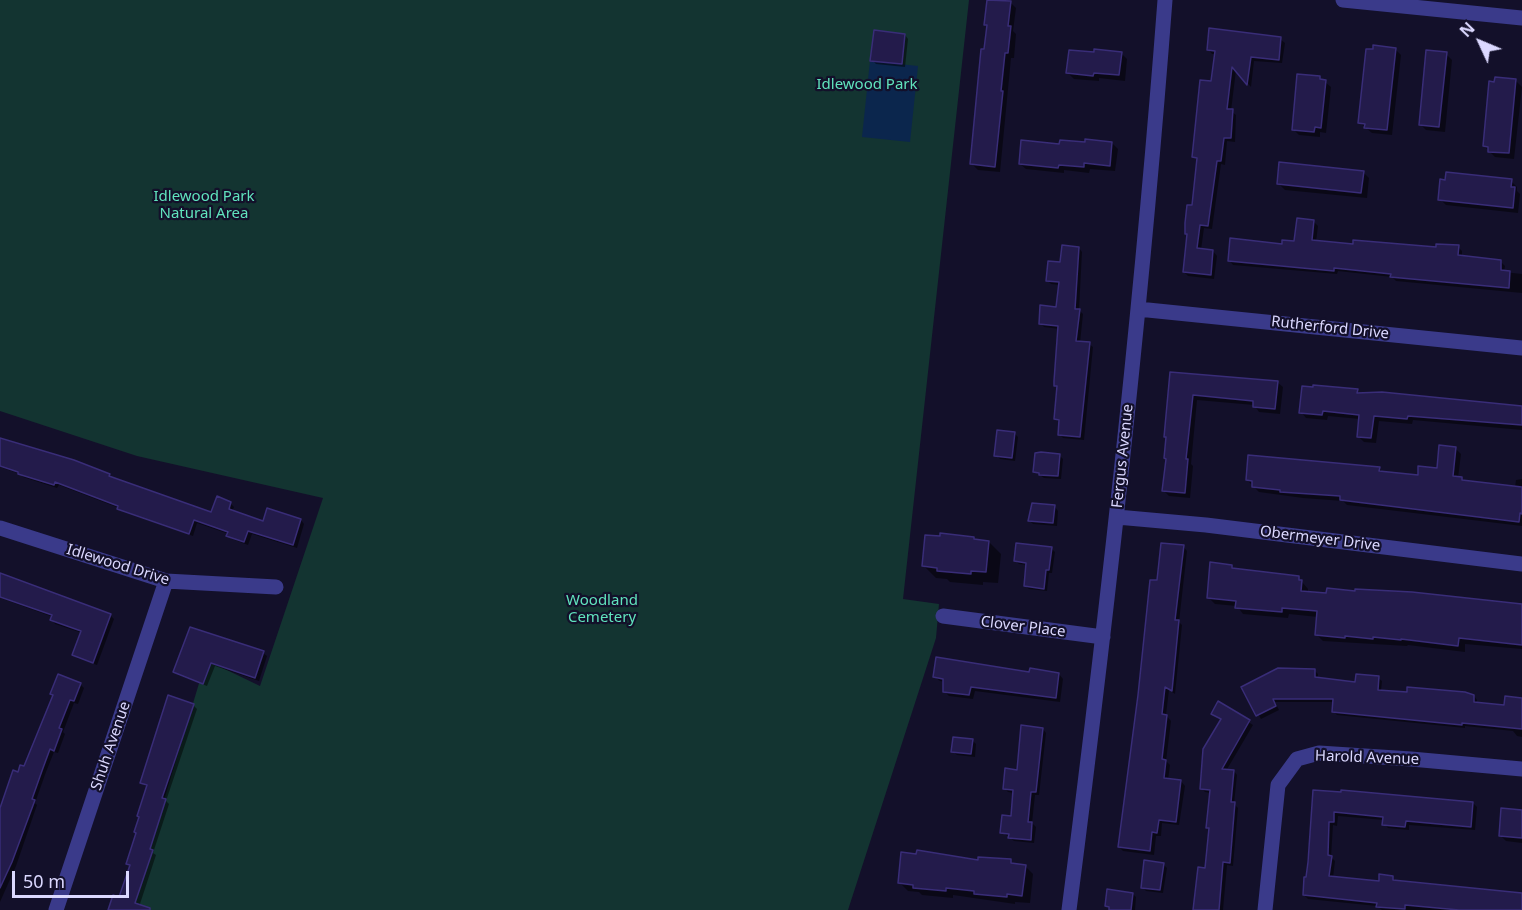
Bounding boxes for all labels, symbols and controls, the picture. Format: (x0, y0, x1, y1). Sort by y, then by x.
north arrow (1450, 12, 1510, 72)
text: N (1455, 17, 1479, 42)
park label: Idlewood Park (816, 76, 918, 94)
park label: Idlewood Park Natural Area (153, 188, 255, 223)
street label: Rutherford Drive (1270, 313, 1390, 343)
street label: Fergus Avenue (1109, 403, 1137, 509)
street label: Obermeyer Drive (1259, 523, 1381, 555)
street label: Idlewood Drive (64, 541, 172, 589)
park label: Woodland Cemetery (566, 592, 638, 627)
street label: Clover Place (980, 613, 1066, 641)
street label: Shuh Avenue (87, 699, 135, 793)
street label: Harold Avenue (1315, 747, 1419, 769)
scale bar (15, 859, 132, 897)
text: 50 m (23, 869, 65, 893)

